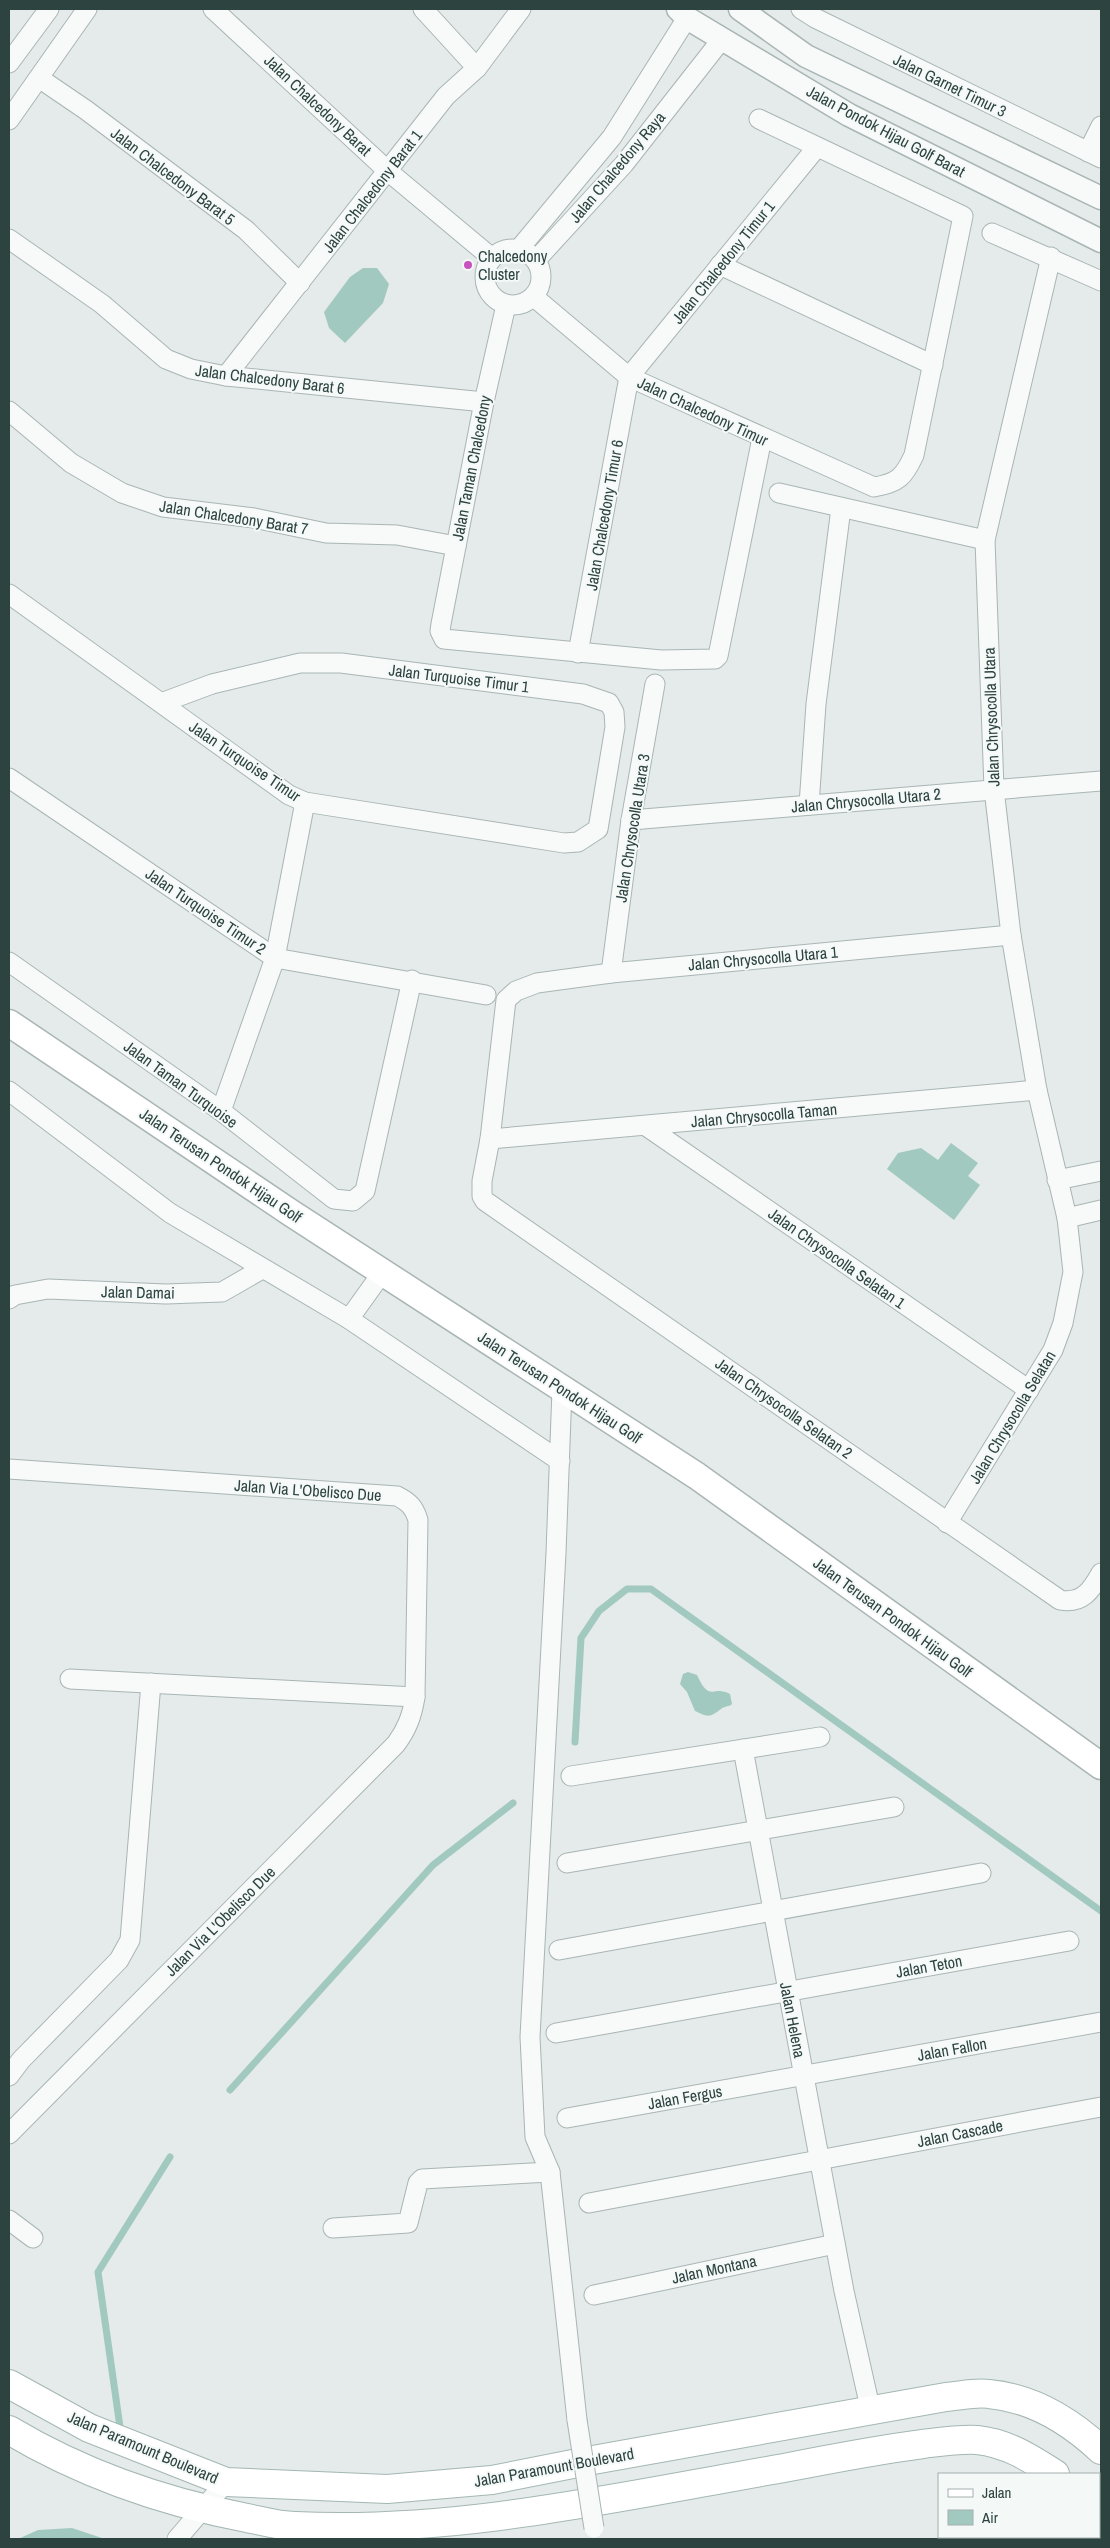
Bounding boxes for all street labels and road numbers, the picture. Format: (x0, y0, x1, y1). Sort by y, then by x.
street label: Jalan Garnet Timur 3 (890, 48, 1010, 122)
street label: Jalan Chalcedony Barat (260, 49, 377, 161)
street label: Jalan Pondok Hijau Golf Barat (803, 80, 969, 182)
street label: Jalan Chalcedony Raya (564, 106, 670, 227)
street label: Jalan Chalcedony Barat 5 (106, 122, 240, 230)
street label: Jalan Chalcedony Barat 1 (317, 124, 427, 257)
street label: Jalan Chalcedony Timur 1 (666, 195, 780, 328)
street label: Jalan Chalcedony Barat 6 (194, 359, 346, 399)
street label: Jalan Chalcedony Timur (634, 371, 772, 451)
street label: Jalan Taman Chalcedony (446, 393, 496, 542)
street label: Jalan Chalcedony Timur 6 (580, 438, 628, 592)
street label: Jalan Chalcedony Barat 7 (158, 494, 310, 540)
street label: Jalan Chrysocolla Utara (978, 646, 1004, 787)
street label: Jalan Turquoise Timur 1 (388, 658, 531, 698)
street label: Jalan Turquoise Timur (185, 715, 306, 807)
street label: Jalan Chrysocolla Utara 3 (609, 752, 655, 904)
street label: Jalan Chrysocolla Utara 2 (790, 782, 942, 818)
street label: Jalan Turquoise Timur 2 (141, 862, 271, 960)
street label: Jalan Chrysocolla Utara 1 (687, 940, 839, 976)
street label: Jalan Taman Turquoise (120, 1035, 242, 1133)
street label: Jalan Chrysocolla Taman (690, 1098, 838, 1132)
street label: Jalan Terusan Pondok Hijau Golf (135, 1102, 307, 1228)
street label: Jalan Chrysocolla Selatan 1 (764, 1202, 910, 1314)
street label: Jalan Damai (101, 1280, 175, 1304)
street label: Jalan Terusan Pondok Hijau Golf (474, 1326, 647, 1449)
street label: Jalan Chrysocolla Selatan (964, 1346, 1060, 1488)
street label: Jalan Chrysocolla Selatan 2 (711, 1352, 857, 1464)
street label: Jalan Via L'Obelisco Due (234, 1474, 382, 1506)
street label: Jalan Terusan Pondok Hijau Golf (809, 1552, 977, 1682)
street label: Jalan Via L'Obelisco Due (160, 1861, 280, 1981)
street label: Jalan Teton (894, 1949, 964, 1983)
street label: Jalan Helena (775, 1980, 811, 2060)
street label: Jalan Fallon (916, 2032, 988, 2066)
street label: Jalan Fergus (646, 2080, 724, 2114)
street label: Jalan Cascade (915, 2114, 1005, 2152)
street label: Jalan Montana (670, 2249, 759, 2289)
street label: Jalan Paramount Boulevard (64, 2405, 222, 2489)
street label: Jalan Paramount Boulevard (472, 2442, 636, 2492)

